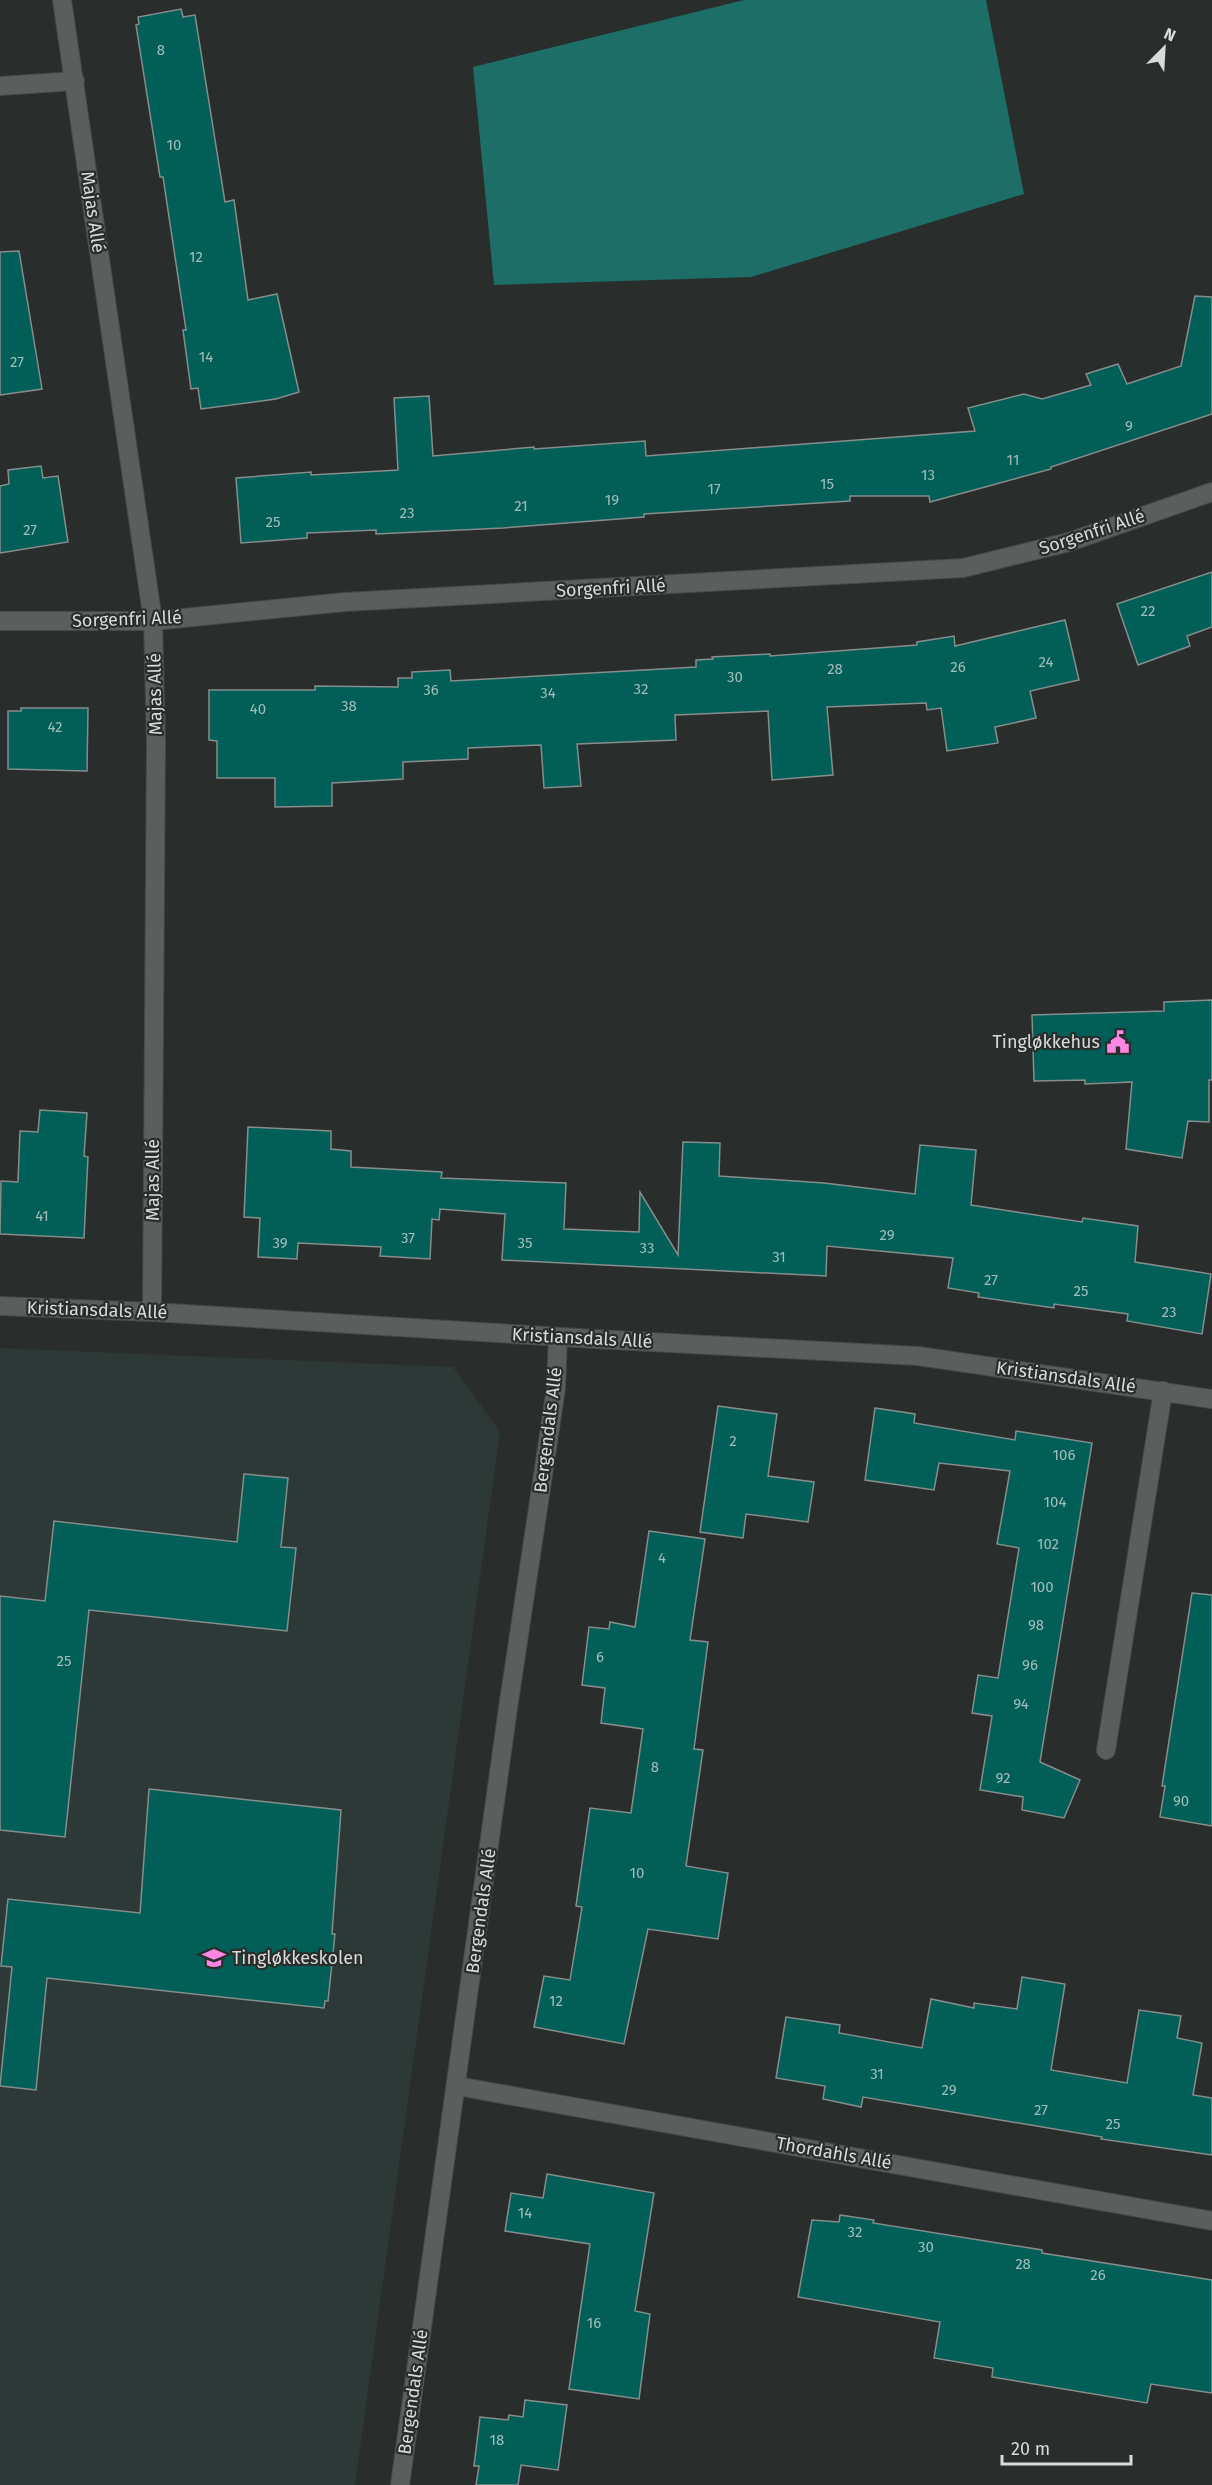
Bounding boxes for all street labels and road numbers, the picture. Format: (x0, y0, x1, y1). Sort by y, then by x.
street label: Majas Allé (76, 170, 110, 254)
street label: Sorgenfri Allé (1036, 505, 1148, 559)
street label: Sorgenfri Allé (556, 574, 666, 602)
street label: Sorgenfri Allé (72, 606, 182, 632)
street label: Majas Allé (143, 653, 167, 735)
street label: Majas Allé (142, 1139, 164, 1221)
street label: Kristiansdals Allé (26, 1297, 168, 1323)
street label: Kristiansdals Allé (511, 1323, 653, 1353)
street label: Kristiansdals Allé (995, 1356, 1137, 1398)
street label: Bergendals Allé (529, 1366, 567, 1494)
street label: Bergendals Allé (461, 1847, 501, 1975)
street label: Thordahls Allé (775, 2132, 893, 2174)
street label: Bergendals Allé (393, 2328, 433, 2456)

